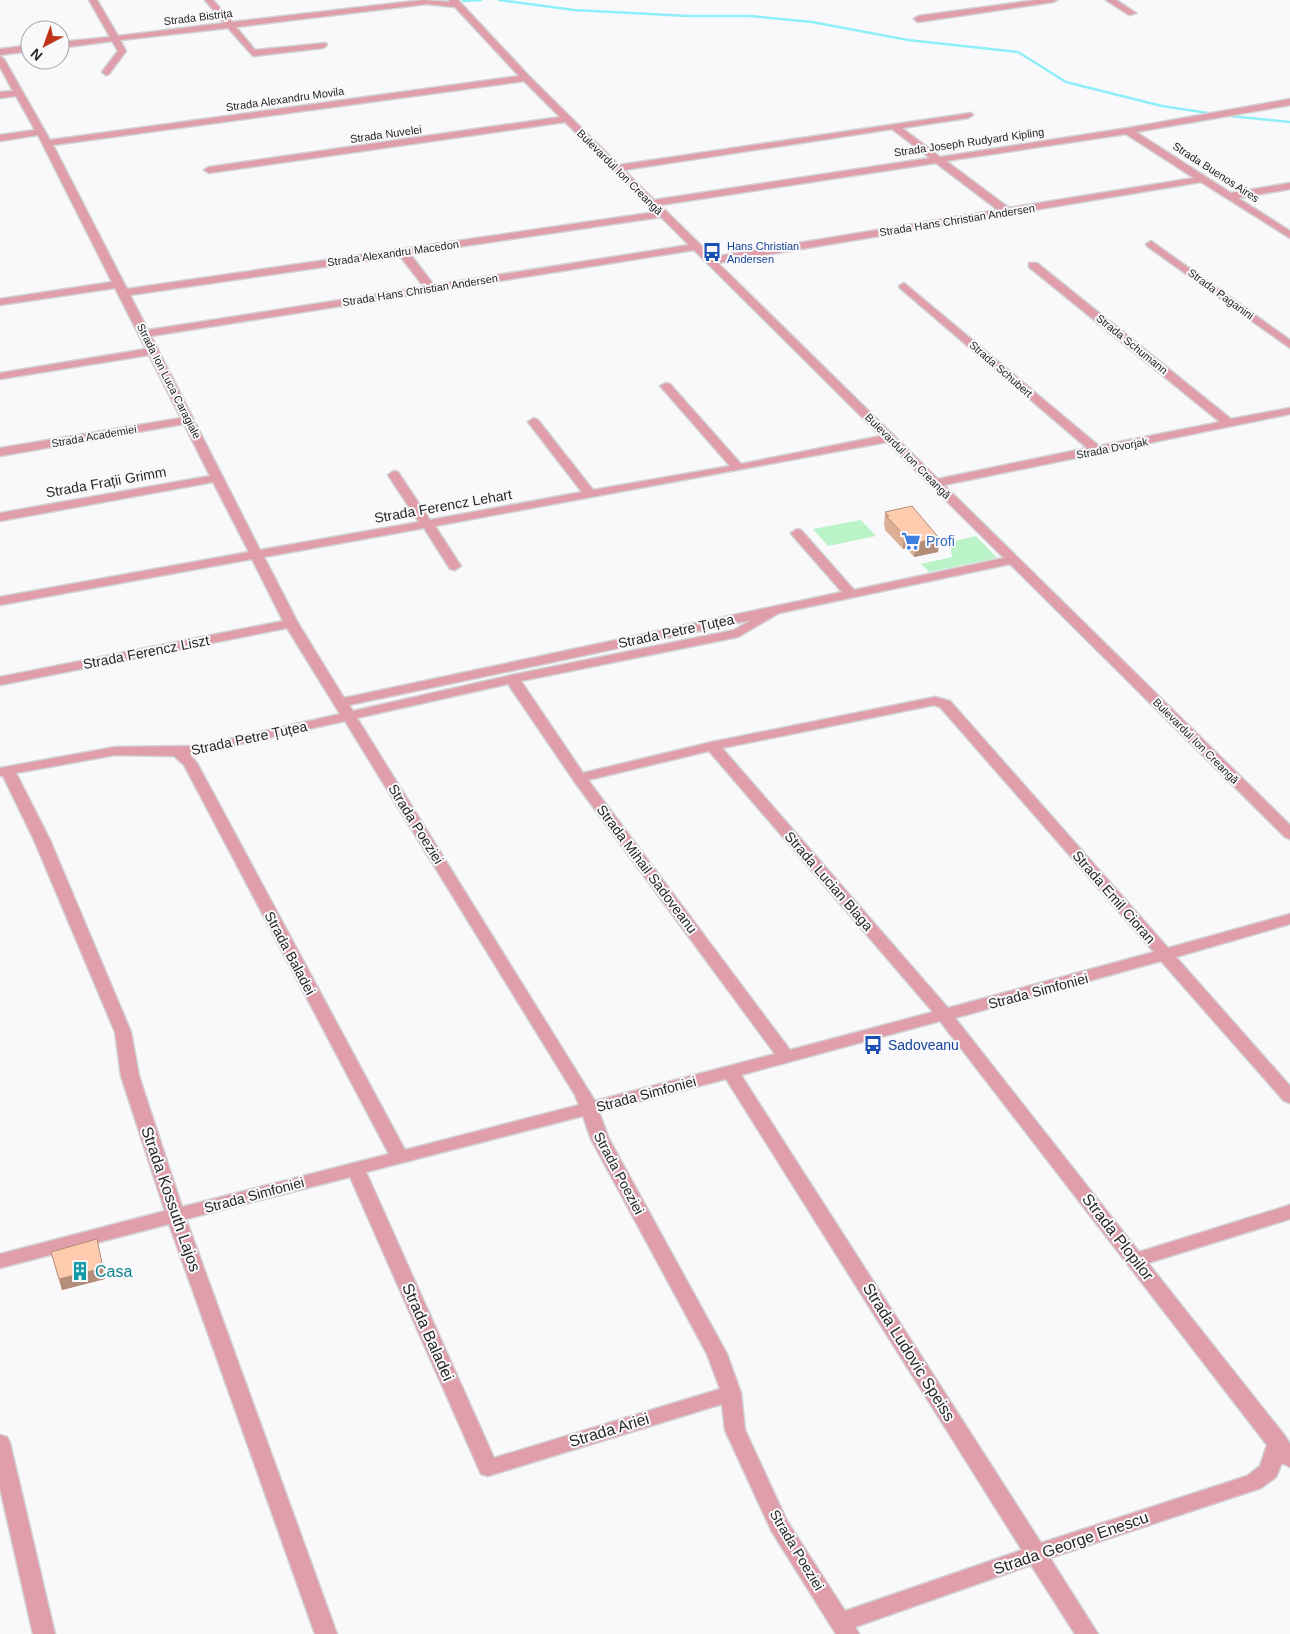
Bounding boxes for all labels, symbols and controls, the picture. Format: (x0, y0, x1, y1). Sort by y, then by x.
street label: Strada Bistrița (163, 7, 234, 27)
north arrow (20, 20, 70, 70)
text: N (27, 45, 46, 64)
street label: Strada Alexandru Movila (225, 85, 346, 113)
street label: Strada Nuvelei (349, 123, 423, 145)
street label: Strada Joseph Rudyard Kipling (893, 126, 1045, 158)
street label: Bulevardul Ion Creangă (575, 127, 666, 218)
street label: Strada Buenos Aires (1171, 140, 1262, 205)
street label: Strada Hans Christian Andersen (878, 202, 1036, 238)
street label: Strada Alexandru Macedon (326, 238, 460, 268)
place label: Hans Christian Andersen (727, 240, 799, 265)
bus stop icon: Hans Christian Andersen (701, 241, 723, 263)
street label: Strada Paganini (1186, 266, 1256, 322)
street label: Strada Hans Christian Andersen (341, 272, 499, 308)
street label: Strada Schumann (1094, 312, 1170, 376)
street label: Strada Ion Luca Caragiale (135, 321, 203, 441)
street label: Strada Schubert (967, 338, 1035, 400)
street label: Bulevardul Ion Creangă (863, 411, 954, 502)
street label: Strada Academiei (51, 423, 137, 449)
street label: Strada Dvorjak (1075, 435, 1149, 461)
street label: Strada Frații Grimm (44, 464, 168, 500)
street label: Strada Ferencz Lehart (373, 486, 513, 526)
supermarket icon: Profi (900, 530, 922, 552)
place label: Profi (926, 533, 955, 549)
street label: Strada Petre Țuțea (616, 611, 736, 651)
street label: Strada Ferencz Liszt (81, 632, 211, 672)
street label: Bulevardul Ion Creangă (1151, 696, 1242, 787)
street label: Strada Petre Țuțea (189, 718, 309, 758)
street label: Strada Poeziei (385, 781, 447, 867)
street label: Strada Mihail Sadoveanu (594, 802, 700, 936)
street label: Strada Lucian Blaga (782, 828, 877, 934)
street label: Strada Emil Cioran (1069, 847, 1159, 947)
street label: Strada Baladei (261, 909, 319, 997)
street label: Strada Simfoniei (986, 970, 1090, 1012)
bus stop icon: Sadoveanu (862, 1034, 884, 1056)
place label: Sadoveanu (888, 1037, 959, 1053)
street label: Strada Simfoniei (594, 1073, 698, 1115)
street label: Strada Kossuth Lajos (138, 1124, 204, 1274)
street label: Strada Poeziei (591, 1129, 647, 1217)
street label: Strada Simfoniei (202, 1174, 306, 1216)
street label: Strada Plopilor (1079, 1190, 1157, 1284)
building icon: Casa (69, 1260, 91, 1282)
place label: Casa (95, 1263, 132, 1280)
street label: Strada Ludovic Speiss (860, 1280, 958, 1424)
street label: Strada Baladei (399, 1281, 457, 1383)
street label: Strada Ariei (567, 1410, 651, 1450)
street label: Strada Poeziei (767, 1507, 827, 1593)
street label: Strada George Enescu (991, 1508, 1151, 1578)

